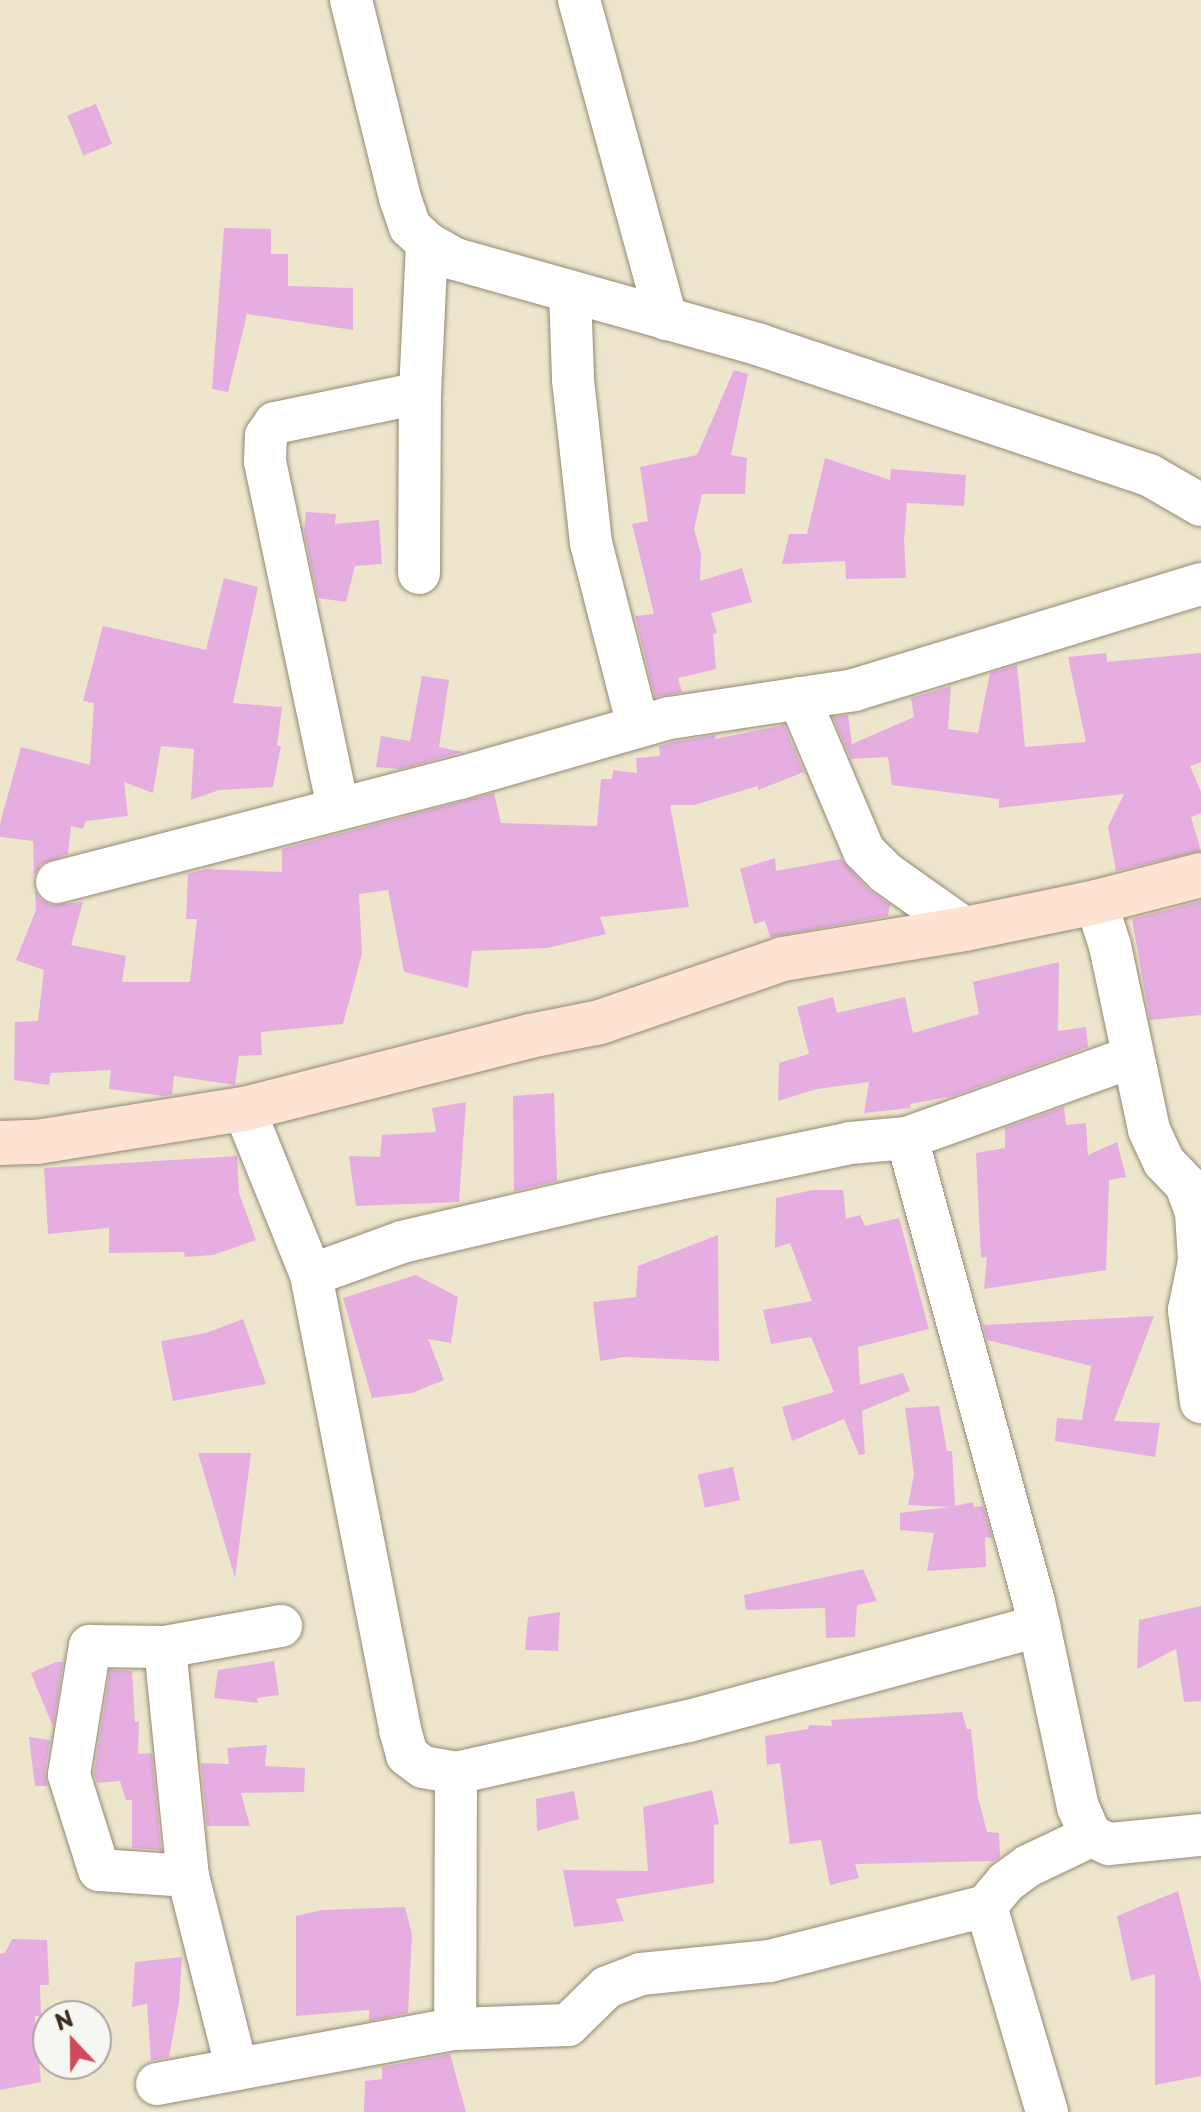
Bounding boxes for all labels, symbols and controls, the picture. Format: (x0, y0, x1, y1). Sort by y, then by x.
north arrow (32, 2000, 112, 2080)
text: N (49, 2001, 78, 2038)

